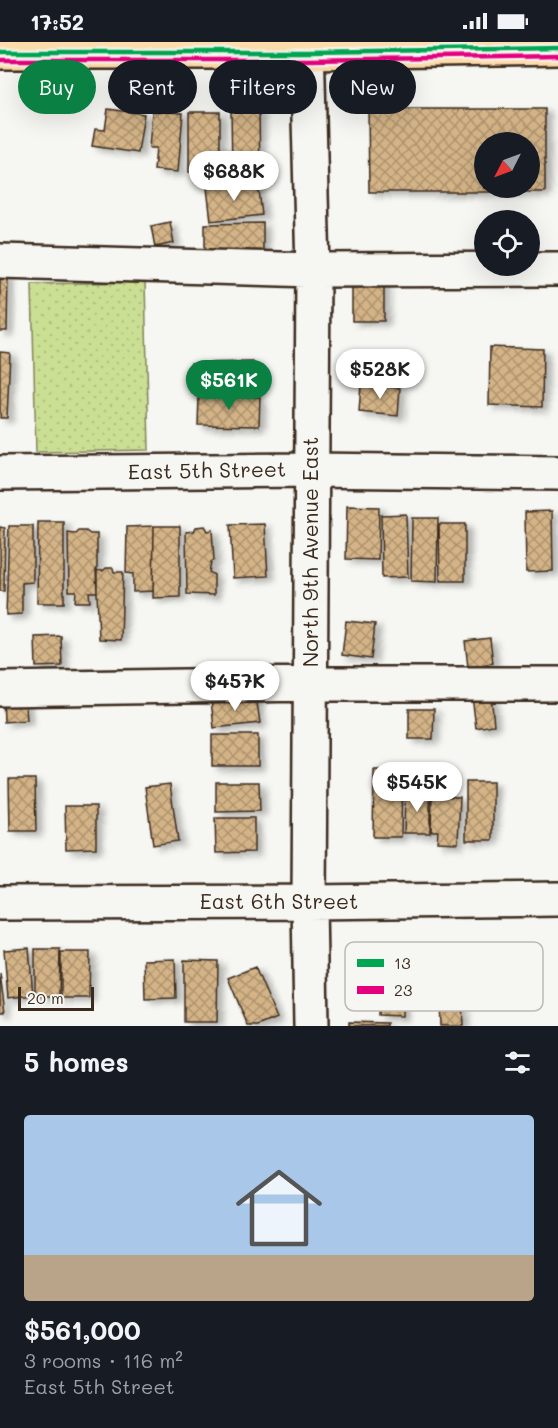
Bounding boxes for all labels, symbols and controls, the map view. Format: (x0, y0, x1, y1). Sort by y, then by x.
text: 17:52 (30, 7, 84, 36)
chip: Buy (18, 60, 96, 114)
chip: Rent (108, 60, 197, 114)
chip: Filters (209, 60, 317, 114)
chip: New (329, 60, 416, 114)
north arrow (474, 132, 540, 198)
map controls (474, 132, 540, 276)
pin: $688K (192, 151, 276, 202)
text: $688K (203, 157, 265, 183)
button: locate (474, 210, 540, 276)
pin: $528K (338, 349, 422, 400)
text: $528K (350, 355, 410, 381)
pin: $561K (187, 360, 271, 411)
text: $561K (200, 366, 258, 392)
street label: North 9th Avenue East (296, 437, 323, 667)
street label: East 5th Street (128, 455, 286, 484)
pin: $457K (193, 661, 277, 712)
text: $457K (204, 667, 266, 693)
pin: $545K (375, 762, 459, 813)
text: $545K (386, 768, 448, 794)
street label: East 6th Street (200, 887, 358, 914)
legend (345, 942, 543, 1011)
text: 13 (394, 952, 411, 973)
text: 23 (394, 979, 412, 1000)
scale bar (18, 984, 94, 1012)
text: 20 m (27, 987, 64, 1008)
text: 5 homes (24, 1045, 129, 1079)
icon: filters (501, 1046, 534, 1079)
icon: home (225, 1154, 333, 1262)
text: $561,000 (24, 1313, 141, 1347)
text: 3 rooms · 116 m² (24, 1347, 183, 1373)
text: East 5th Street (24, 1373, 175, 1399)

